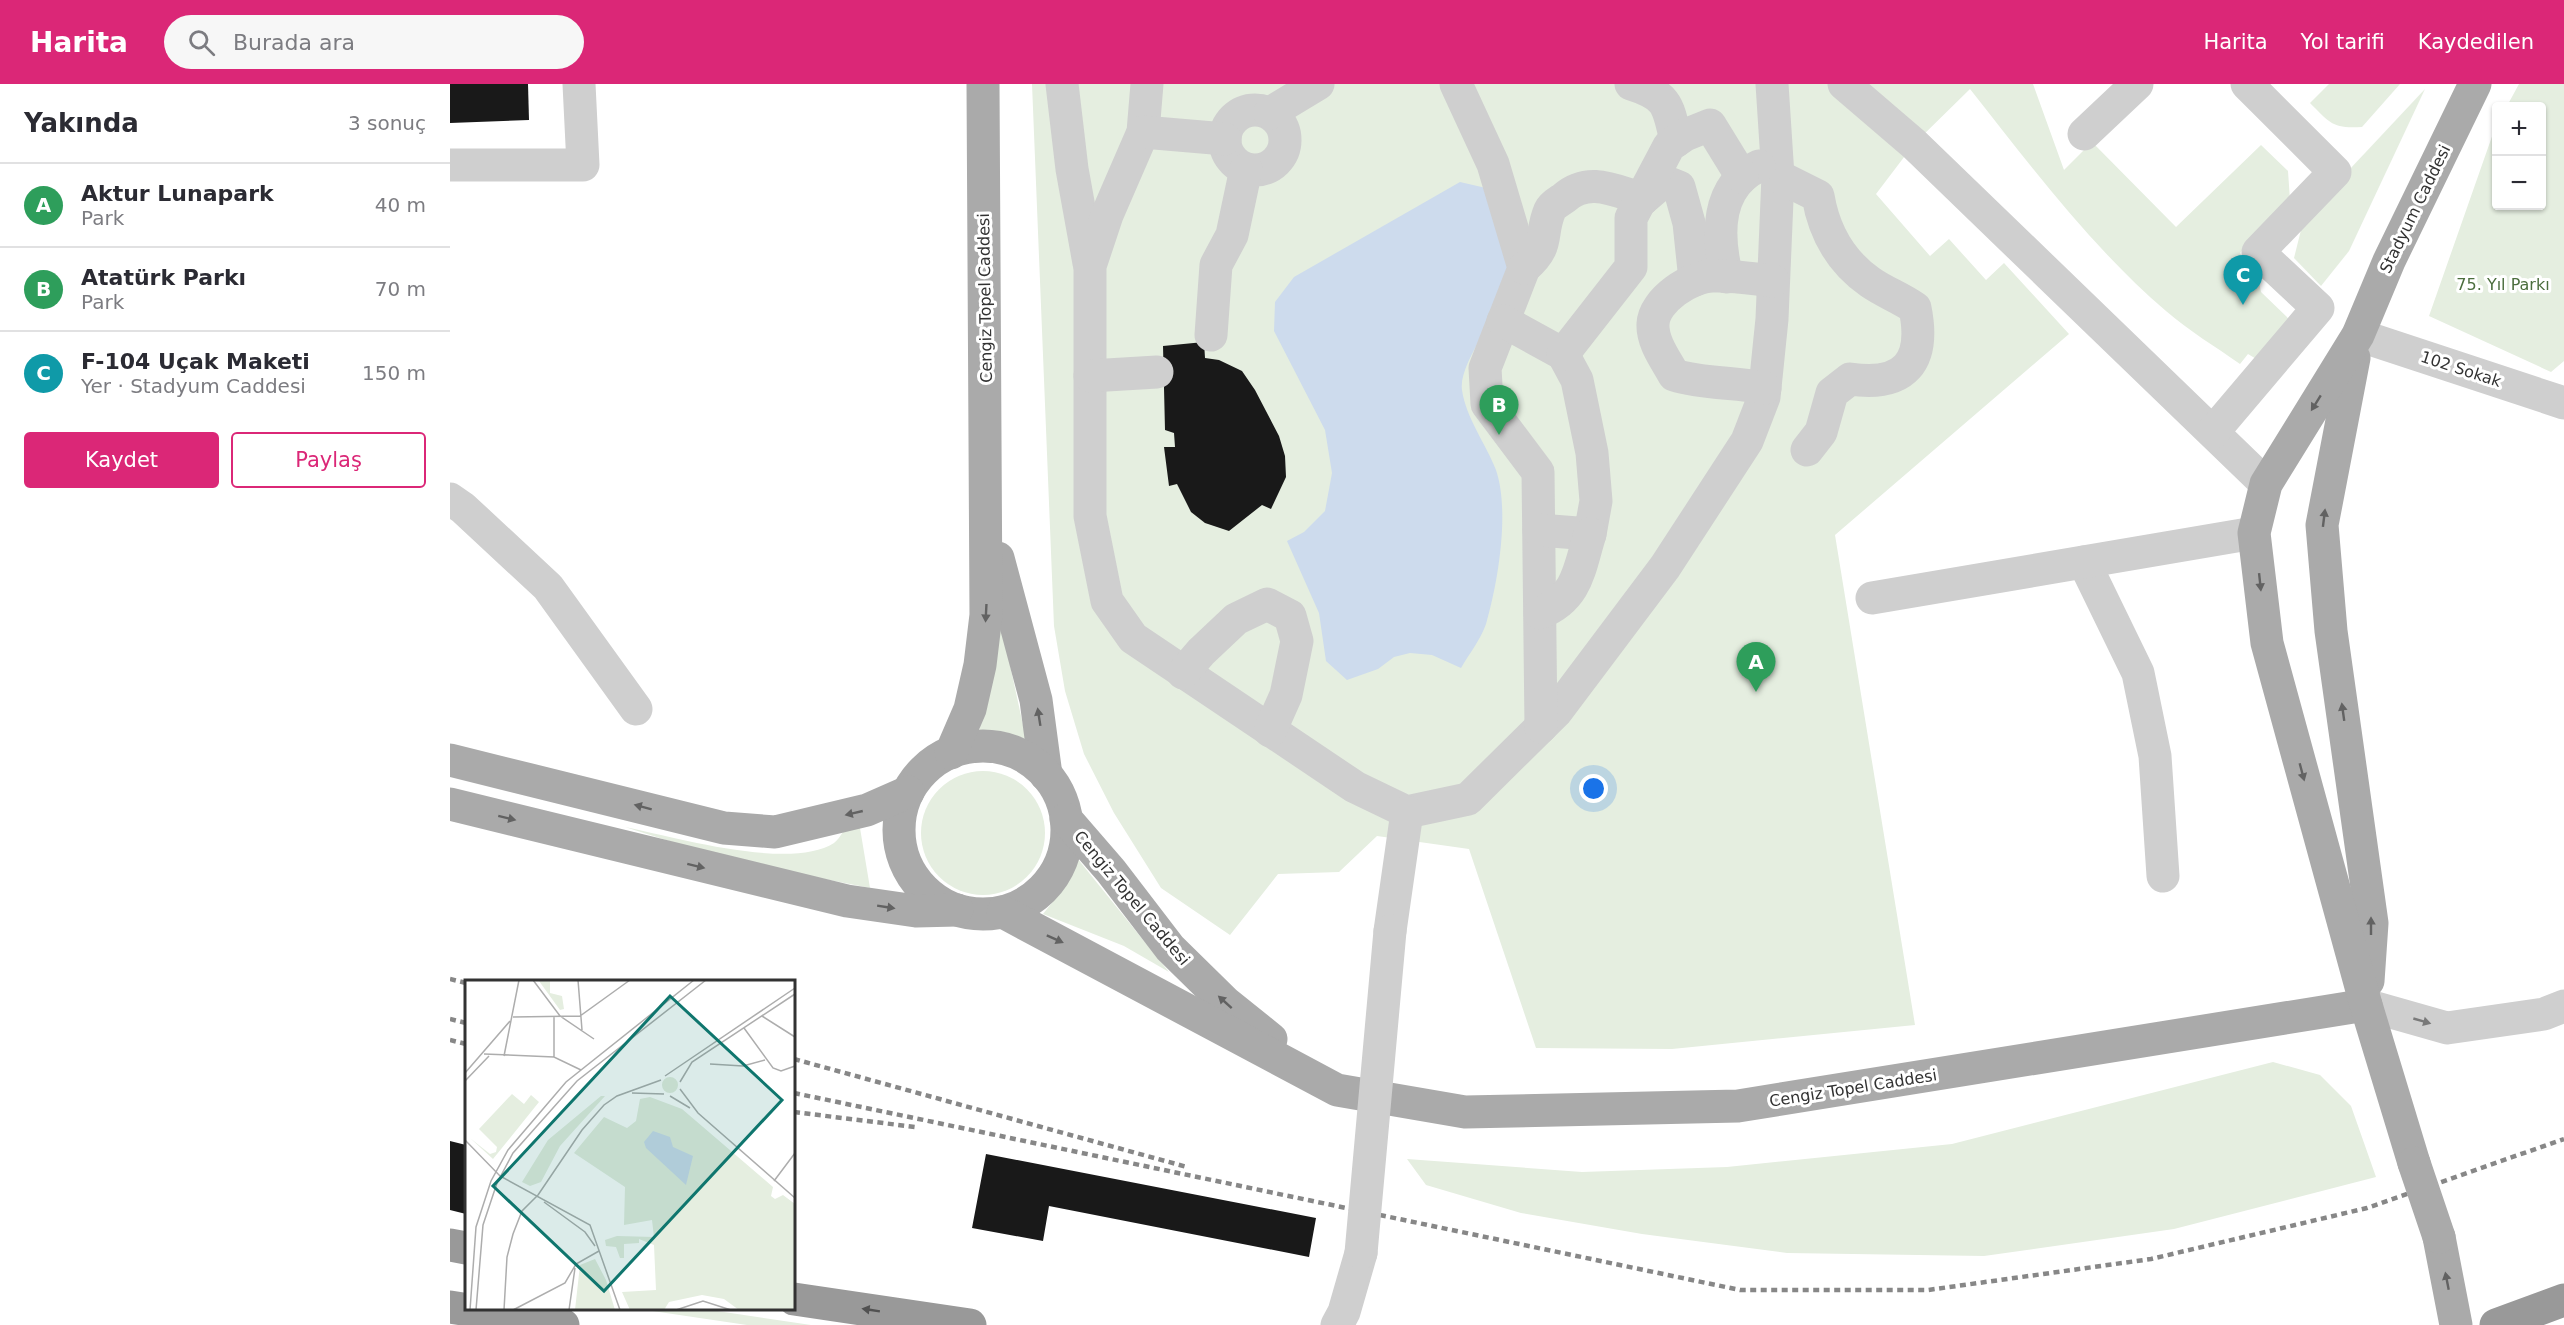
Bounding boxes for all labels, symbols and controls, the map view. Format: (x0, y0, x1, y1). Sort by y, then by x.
search box (164, 15, 584, 69)
text: Harita (30, 26, 128, 59)
icon: search (185, 26, 218, 59)
text: Burada ara (233, 30, 355, 55)
text: Harita (2203, 30, 2268, 54)
text: Yol tarifi (2301, 30, 2385, 54)
text: Kaydedilen (2418, 30, 2534, 54)
map controls (2492, 102, 2546, 210)
button: + (2492, 102, 2546, 156)
text: Yakında (24, 108, 139, 138)
text: 3 sonuç (348, 111, 426, 135)
street label: Stadyum Caddesi (2376, 142, 2454, 276)
button: − (2492, 156, 2546, 210)
text: Aktur Lunapark (81, 181, 274, 206)
text: A (36, 193, 51, 217)
text: 40 m (375, 193, 426, 217)
text: Park (81, 206, 124, 230)
street label: Cengiz Topel Caddesi (974, 213, 996, 383)
pin: C (2224, 256, 2262, 305)
text: Atatürk Parkı (81, 265, 246, 290)
park label: 75. Yıl Parkı (2456, 275, 2550, 294)
text: B (36, 277, 51, 301)
text: 70 m (375, 277, 426, 301)
text: Park (81, 290, 124, 314)
street label: 102 Sokak (2418, 347, 2504, 391)
text: F-104 Uçak Maketi (81, 349, 310, 374)
text: C (36, 361, 51, 385)
text: 150 m (362, 361, 426, 385)
text: Yer · Stadyum Caddesi (81, 374, 306, 398)
pin: B (1480, 386, 1518, 435)
one-way arrow (2311, 395, 2322, 411)
button: Kaydet (24, 432, 219, 488)
button: Paylaş (231, 432, 426, 488)
one-way arrow (2319, 509, 2328, 528)
one-way arrow (2255, 572, 2265, 591)
one-way arrow (981, 604, 990, 623)
pin: A (1736, 642, 1776, 692)
one-way arrow (2338, 703, 2347, 722)
one-way arrow (1035, 708, 1044, 727)
one-way arrow (2298, 763, 2307, 781)
your location (1579, 774, 1608, 803)
one-way arrow (634, 802, 652, 811)
one-way arrow (844, 808, 863, 818)
one-way arrow (498, 814, 516, 824)
street label: Cengiz Topel Caddesi (1070, 827, 1194, 969)
one-way arrow (687, 861, 705, 871)
one-way arrow (877, 902, 896, 911)
one-way arrow (2366, 917, 2376, 936)
one-way arrow (1046, 935, 1064, 945)
inset map (465, 980, 795, 1310)
one-way arrow (1218, 996, 1233, 1009)
one-way arrow (2413, 1017, 2431, 1026)
street label: Cengiz Topel Caddesi (1768, 1065, 1938, 1111)
one-way arrow (2442, 1271, 2451, 1290)
one-way arrow (861, 1306, 880, 1315)

